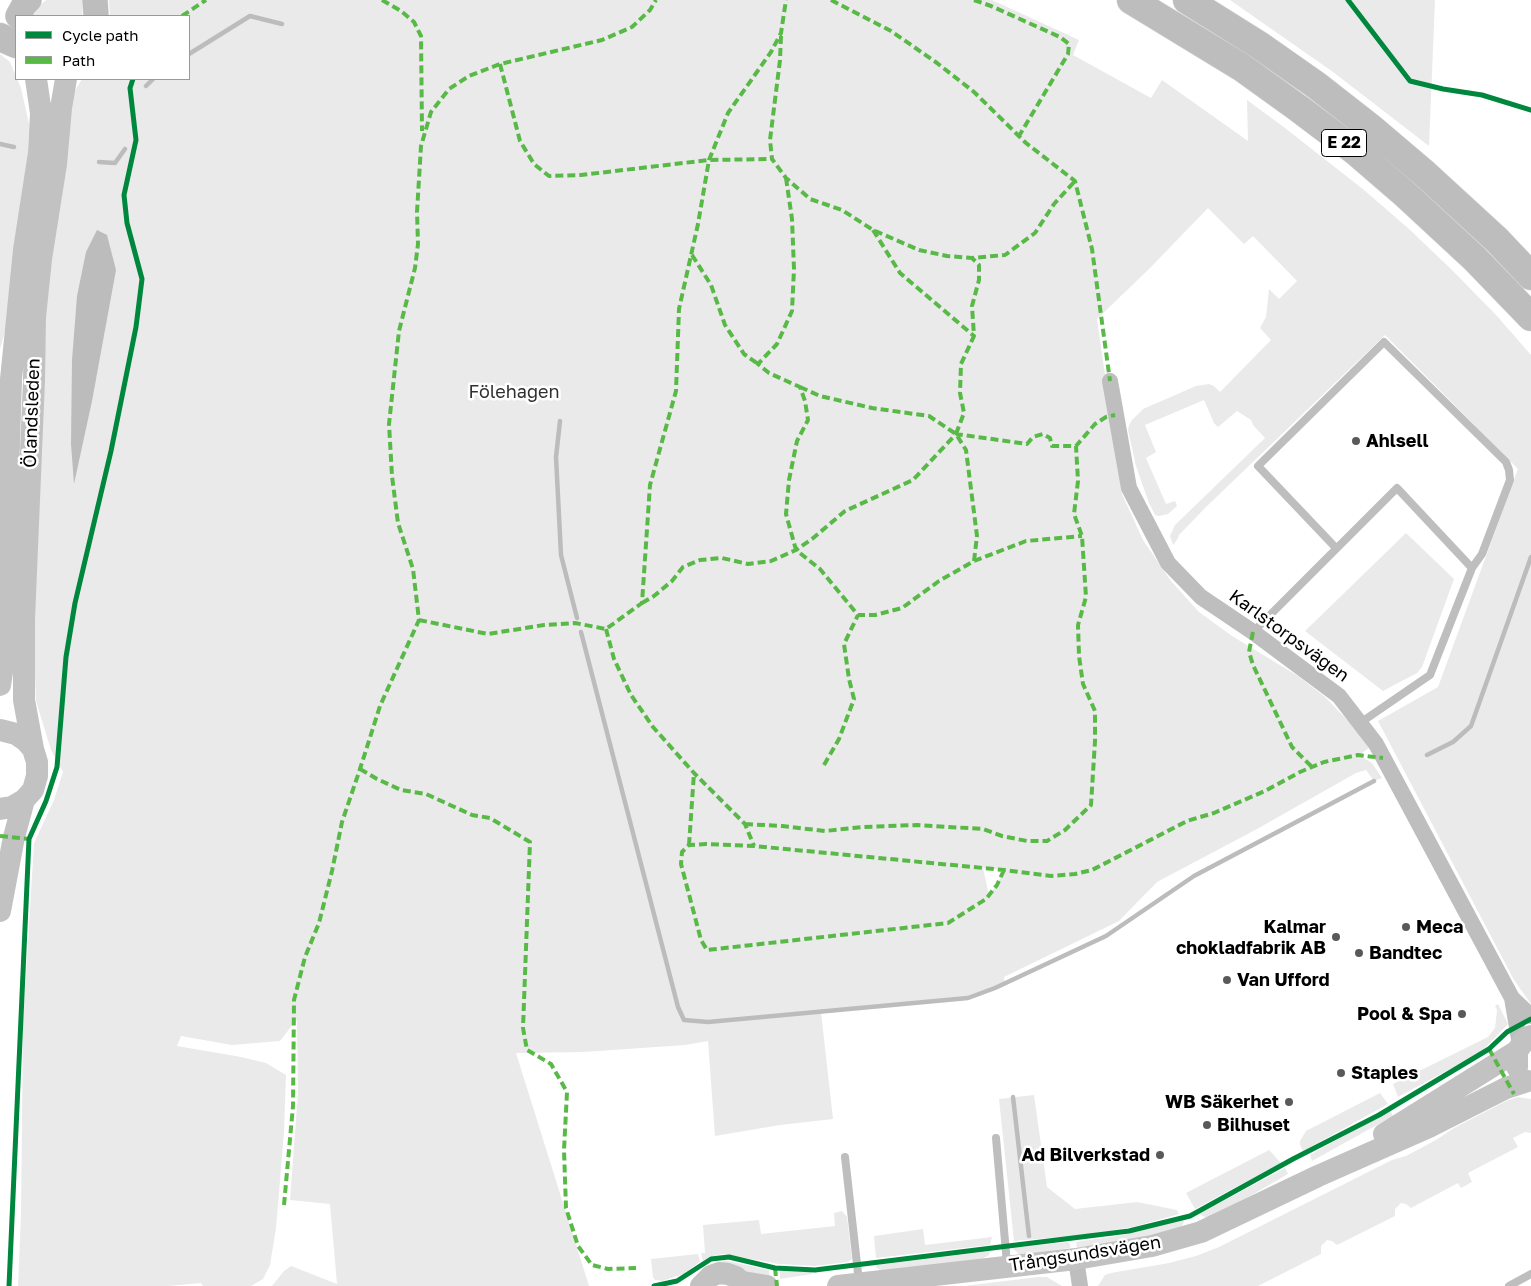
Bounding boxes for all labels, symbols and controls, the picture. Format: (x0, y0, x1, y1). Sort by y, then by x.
legend (15, 15, 190, 80)
text: Cycle path (62, 26, 138, 44)
text: Path (62, 51, 95, 69)
road number: E 22 (1322, 130, 1366, 156)
street label: Ölandsleden (19, 358, 45, 468)
park label: Fölehagen (468, 381, 560, 403)
place label: Ahlsell (1366, 430, 1428, 452)
marker: Ahlsell (1350, 435, 1362, 447)
street label: Karlstorpsvägen (1225, 585, 1353, 687)
place label: Kalmar chokladfabrik AB (1176, 916, 1326, 959)
place label: Meca (1416, 916, 1463, 938)
marker: Meca (1400, 921, 1412, 933)
marker: Kalmar chokladfabrik AB (1330, 931, 1342, 943)
place label: Bandtec (1369, 942, 1442, 964)
marker: Bandtec (1353, 947, 1365, 959)
place label: Van Ufford (1237, 969, 1330, 991)
marker: Van Ufford (1221, 974, 1233, 986)
place label: Pool & Spa (1357, 1003, 1452, 1025)
marker: Pool & Spa (1456, 1008, 1468, 1020)
place label: Staples (1351, 1062, 1418, 1084)
marker: Staples (1335, 1067, 1347, 1079)
place label: WB Säkerhet (1165, 1091, 1279, 1113)
marker: WB Säkerhet (1283, 1096, 1295, 1108)
place label: Bilhuset (1217, 1114, 1290, 1136)
marker: Bilhuset (1201, 1119, 1213, 1131)
place label: Ad Bilverkstad (1021, 1144, 1150, 1166)
marker: Ad Bilverkstad (1154, 1149, 1166, 1161)
street label: Trångsundsvägen (1008, 1231, 1162, 1277)

